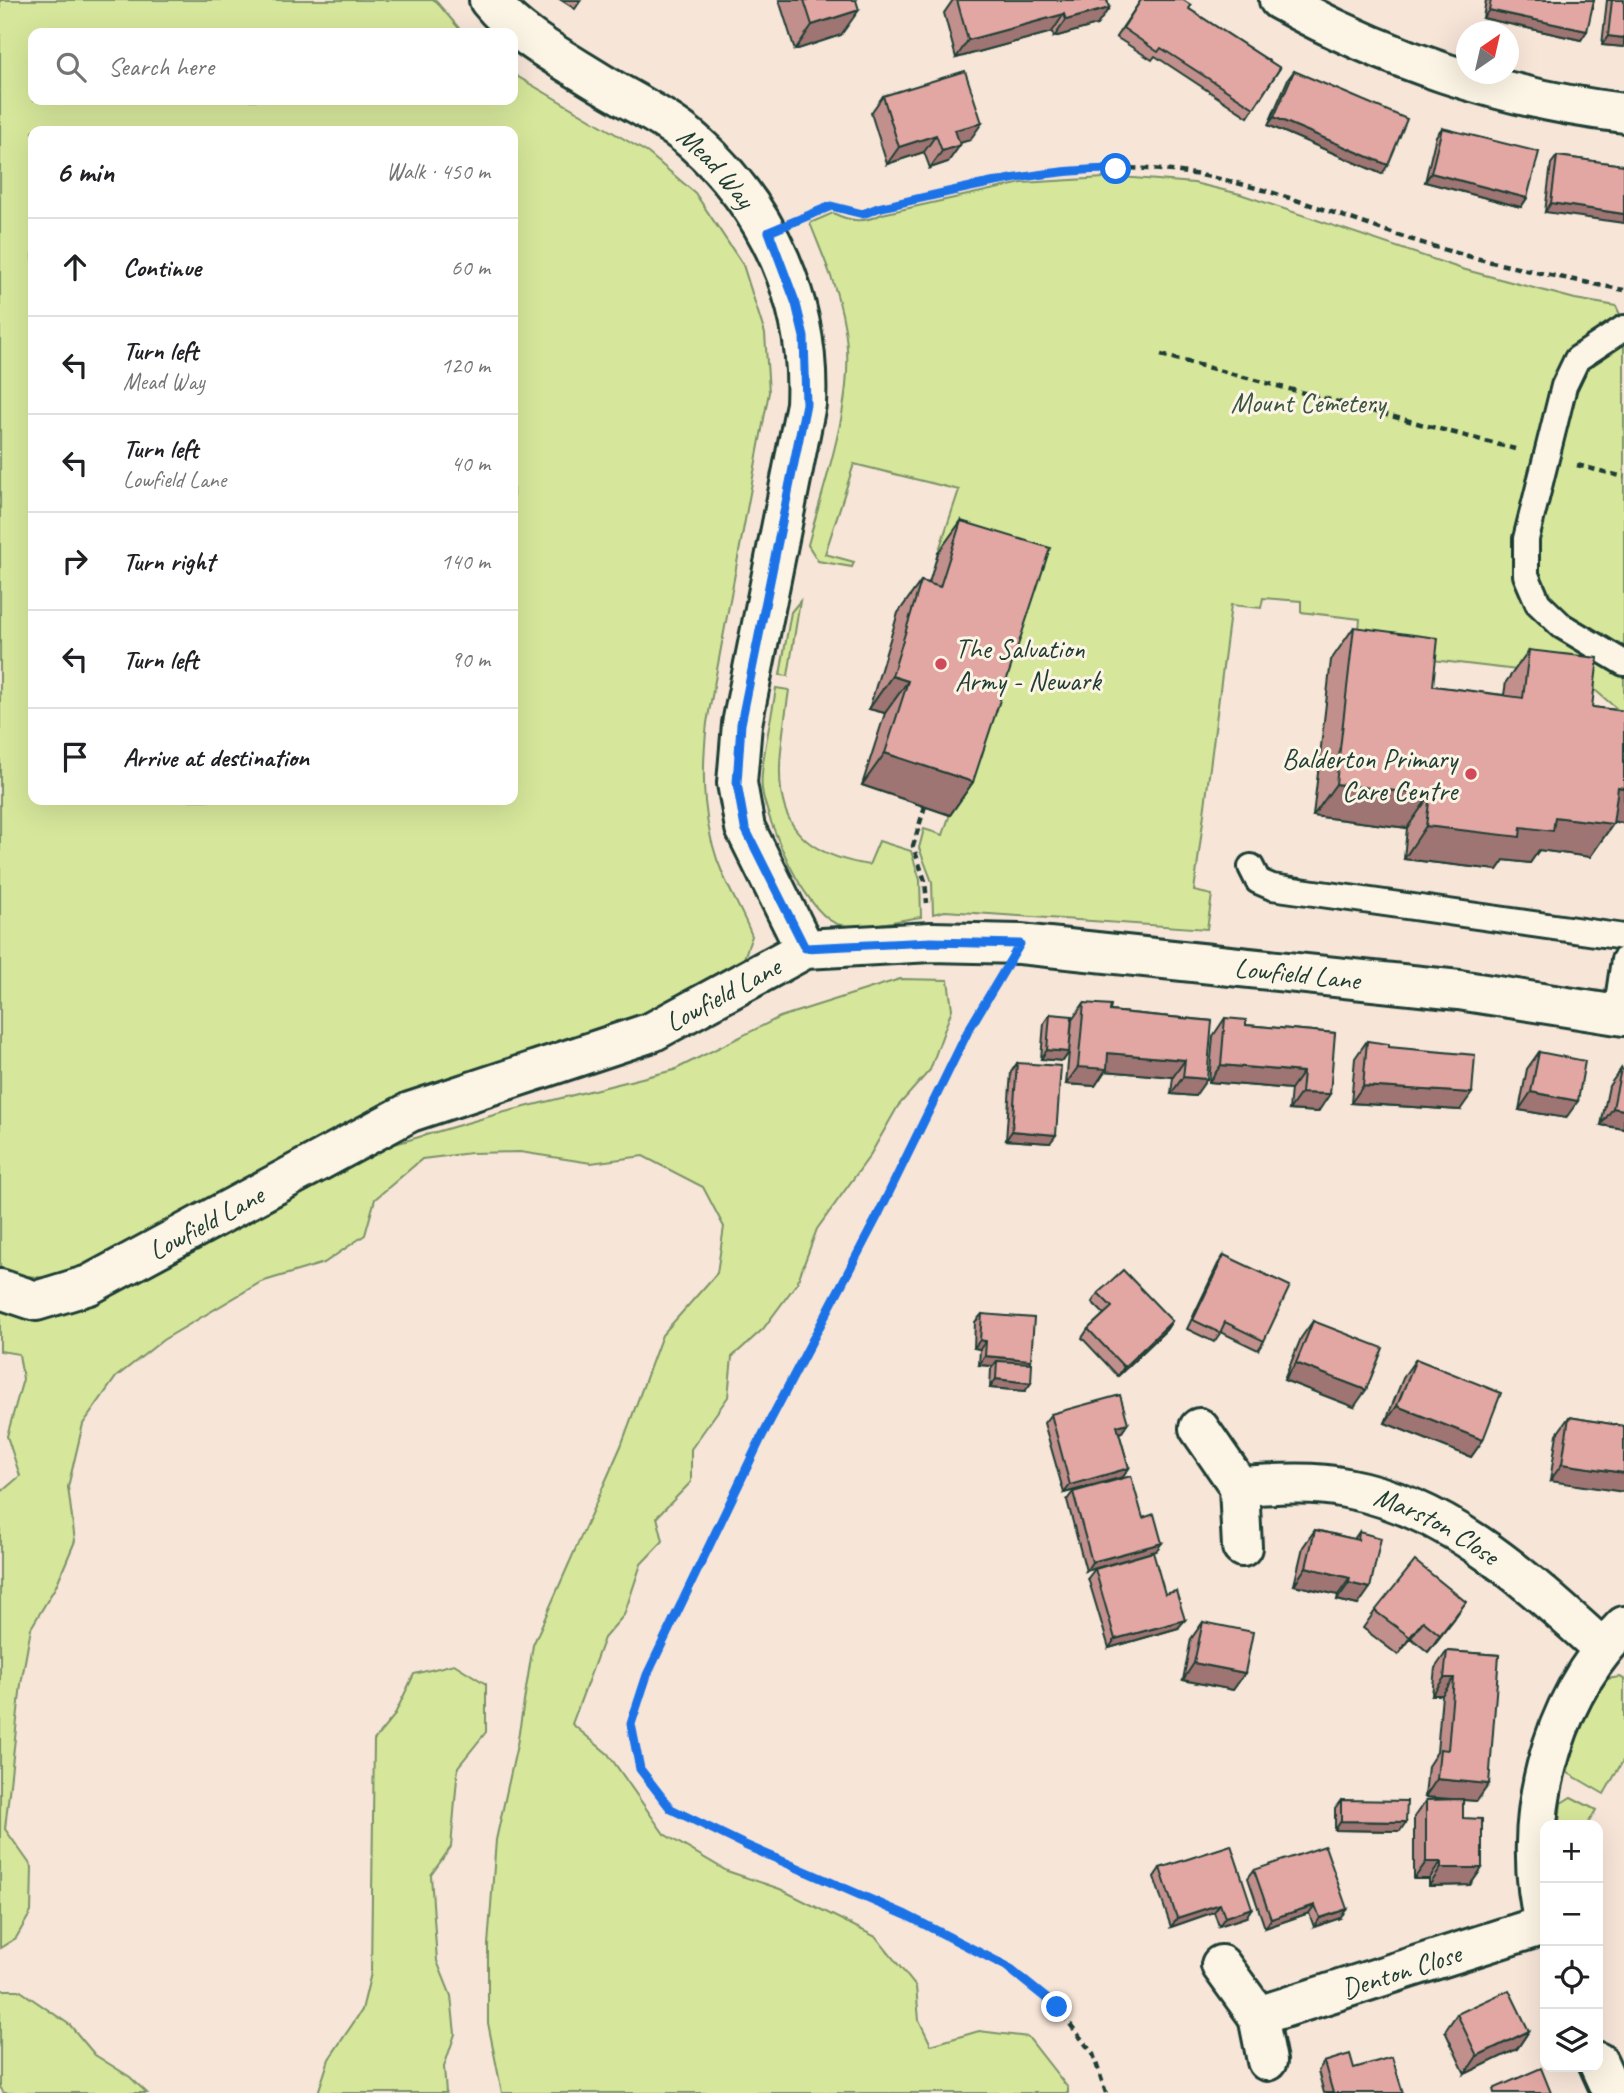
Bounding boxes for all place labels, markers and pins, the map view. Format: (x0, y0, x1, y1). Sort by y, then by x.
place label: The Salvation Army - Newark (955, 631, 1102, 698)
marker: The Salvation Army - Newark (933, 656, 949, 672)
place label: Balderton Primary Care Centre (1282, 741, 1459, 808)
marker: Balderton Primary Care Centre (1463, 766, 1479, 782)

